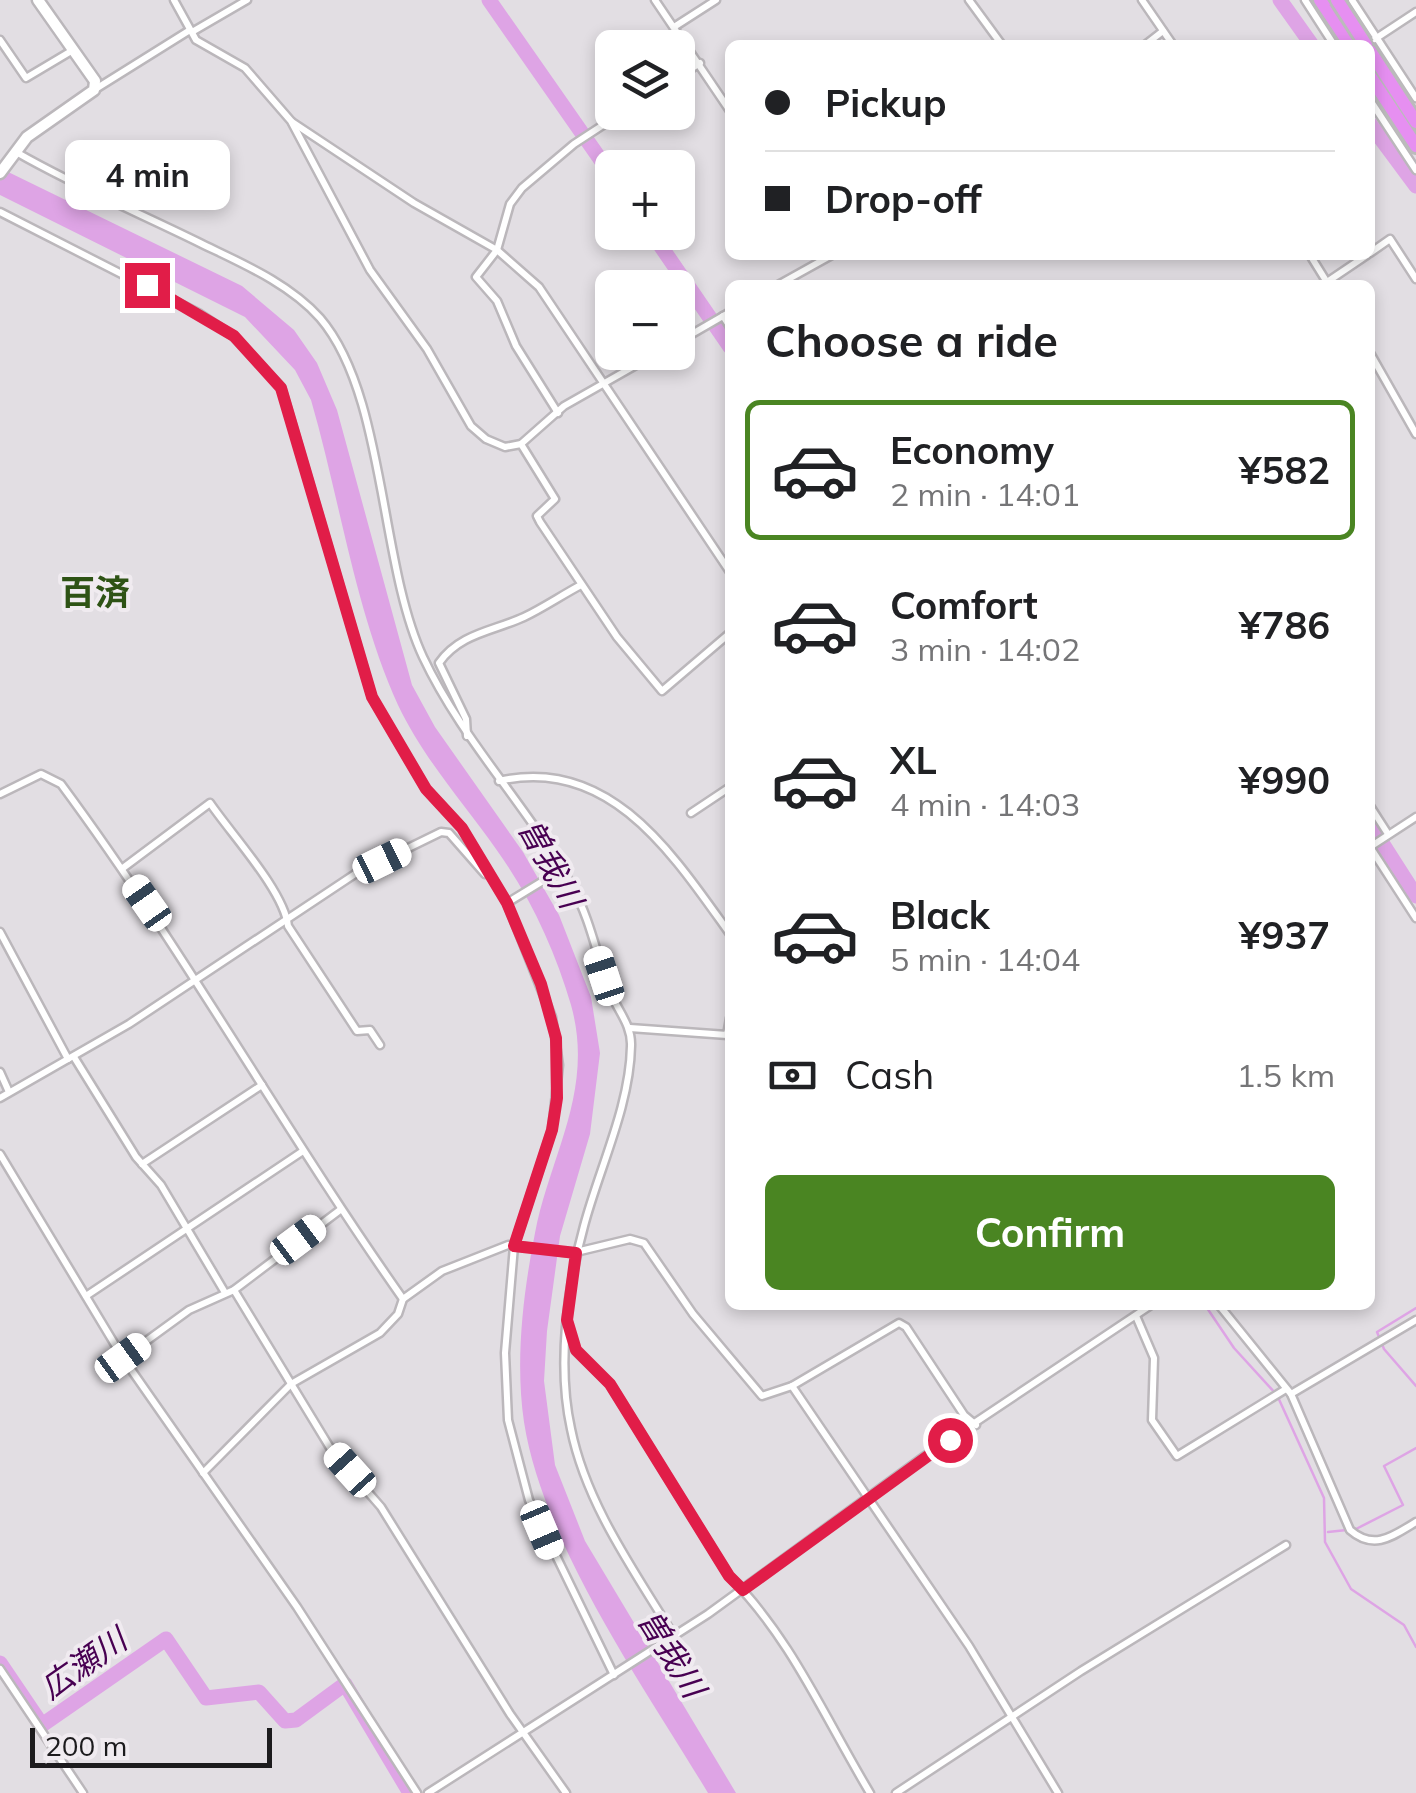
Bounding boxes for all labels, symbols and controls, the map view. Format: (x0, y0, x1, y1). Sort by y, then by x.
map controls (595, 30, 695, 370)
button: layers (595, 30, 695, 130)
text: Pickup (825, 79, 947, 127)
callout: 4 min (64, 140, 230, 210)
button: + (595, 150, 695, 250)
text: 4 min (105, 155, 190, 195)
text: Drop-off (825, 175, 982, 223)
route end (125, 263, 170, 308)
button: − (595, 270, 695, 370)
text: Choose a ride (765, 312, 1058, 368)
icon: car (770, 425, 860, 515)
text: Economy (890, 426, 1054, 474)
text: ¥582 (1239, 446, 1330, 494)
text: 2 min · 14:01 (890, 474, 1080, 514)
district label: 百済 (60, 570, 130, 614)
icon: car (770, 580, 860, 670)
text: Comfort (890, 581, 1038, 629)
text: ¥786 (1239, 601, 1330, 649)
text: 3 min · 14:02 (890, 629, 1080, 669)
icon: car (770, 735, 860, 825)
text: XL (890, 736, 937, 784)
text: ¥990 (1239, 756, 1330, 804)
text: 4 min · 14:03 (890, 784, 1080, 824)
water label: 曽我川 (510, 811, 593, 917)
car (348, 834, 416, 888)
car (118, 870, 176, 936)
icon: car (770, 890, 860, 980)
text: Black (890, 891, 990, 939)
text: ¥937 (1239, 911, 1330, 959)
text: 5 min · 14:04 (890, 939, 1080, 979)
car (580, 943, 628, 1009)
icon: cash (765, 1048, 820, 1103)
text: Cash (845, 1051, 934, 1099)
text: 1.5 km (1236, 1055, 1335, 1095)
button: Confirm (765, 1175, 1335, 1290)
car (265, 1210, 331, 1270)
car (90, 1328, 156, 1388)
route start (928, 1418, 973, 1463)
car (319, 1438, 381, 1502)
car (516, 1497, 568, 1563)
water label: 曽我川 (630, 1602, 716, 1707)
water label: 広瀬川 (32, 1617, 136, 1707)
scale bar (30, 1723, 272, 1768)
text: 200 m (45, 1728, 127, 1763)

